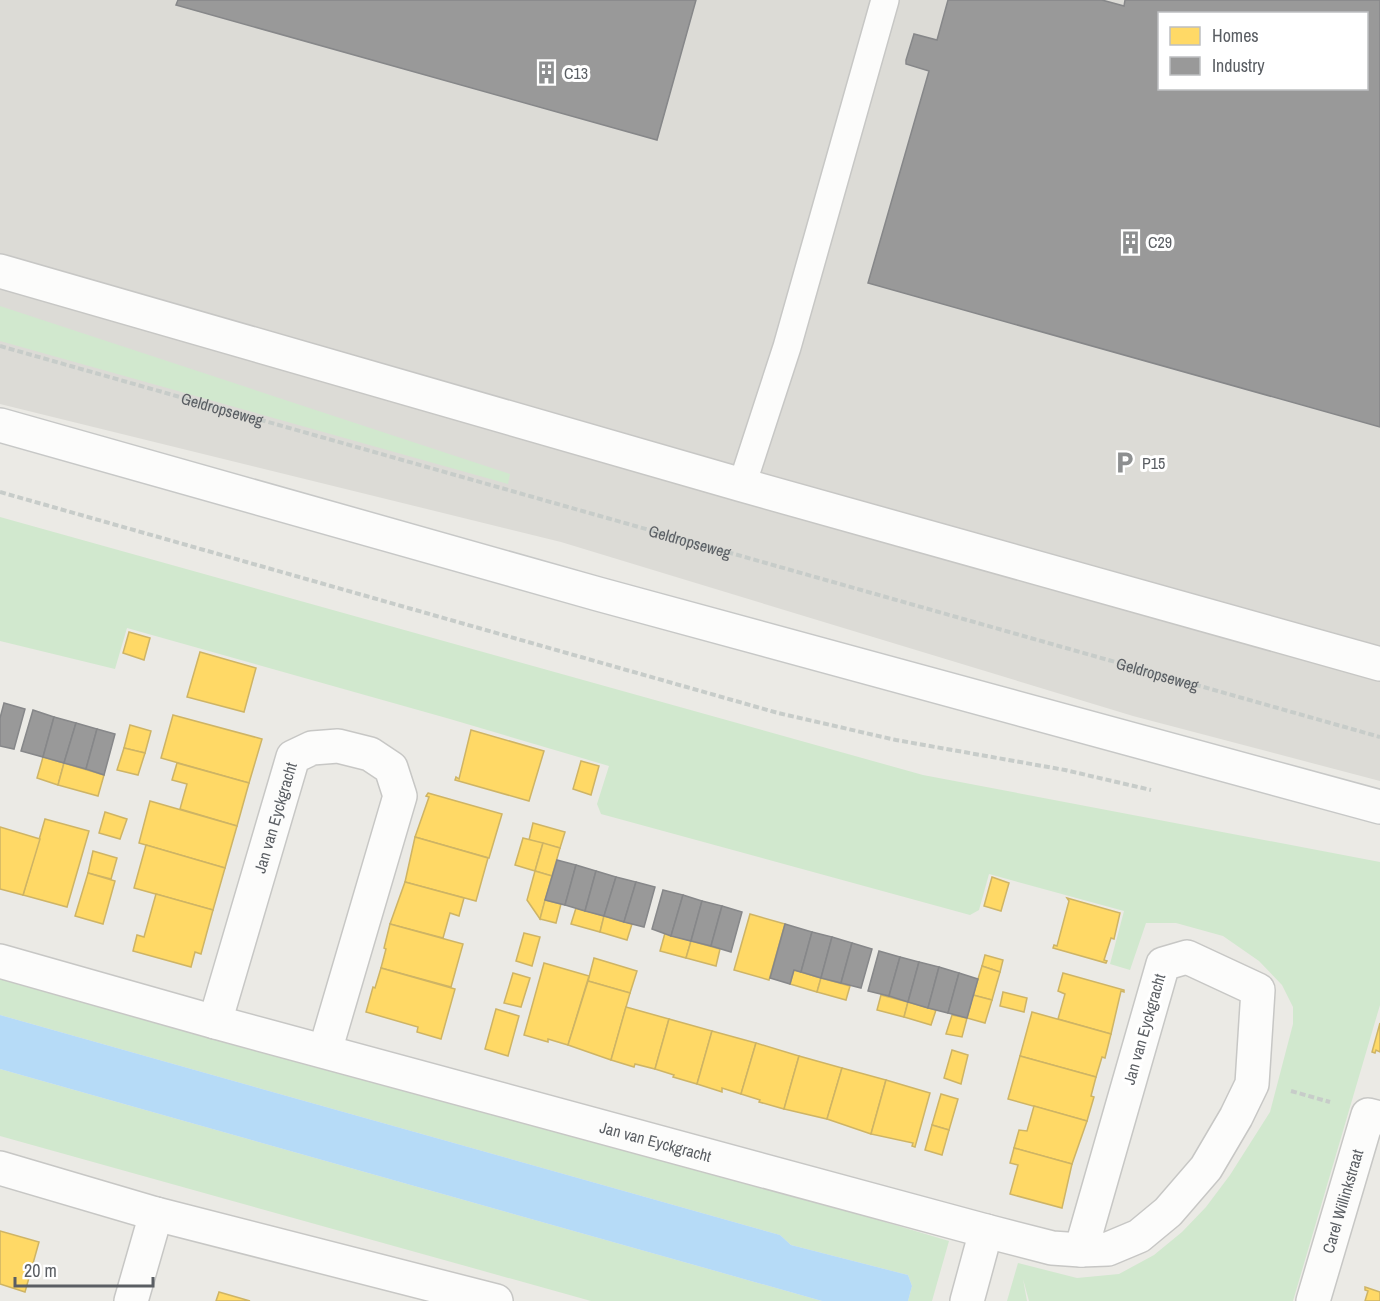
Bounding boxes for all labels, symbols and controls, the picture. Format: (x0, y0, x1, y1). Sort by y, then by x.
legend (1158, 12, 1368, 90)
text: Homes (1212, 23, 1259, 48)
text: Industry (1212, 53, 1265, 78)
building icon: C13 (533, 60, 559, 86)
place label: C13 (564, 62, 588, 84)
building icon: C29 (1117, 229, 1143, 255)
place label: C29 (1148, 231, 1172, 253)
street label: Geldropseweg (179, 387, 267, 431)
parking icon: P15 (1111, 450, 1137, 476)
place label: P15 (1142, 452, 1165, 474)
street label: Geldropseweg (646, 519, 734, 564)
street label: Geldropseweg (1114, 652, 1202, 696)
street label: Jan van Eyckgracht (248, 759, 302, 876)
street label: Jan van Eyckgracht (1118, 971, 1170, 1087)
street label: Jan van Eyckgracht (597, 1116, 714, 1167)
street label: Carel Willinkstraat (1317, 1146, 1368, 1256)
scale bar (15, 1250, 153, 1288)
text: 20 m (24, 1258, 57, 1283)

